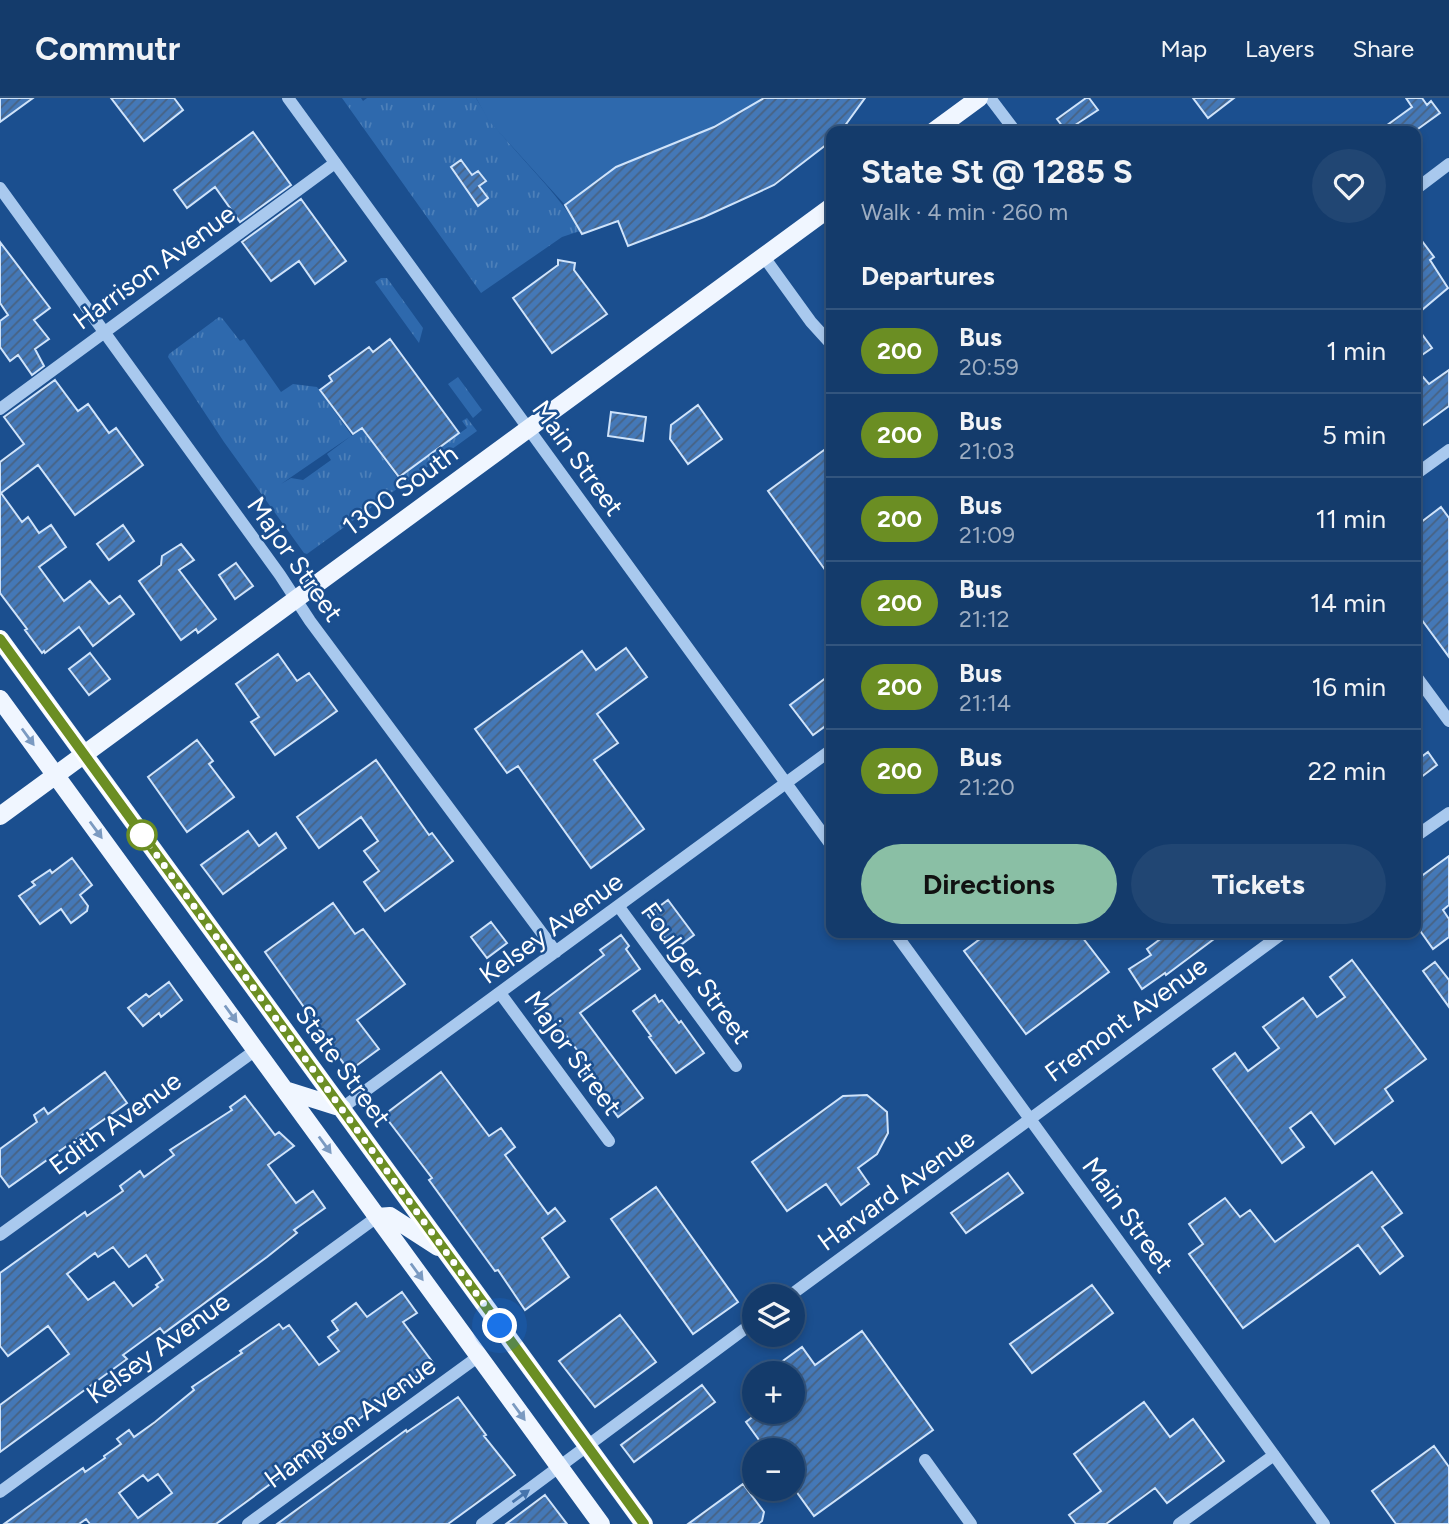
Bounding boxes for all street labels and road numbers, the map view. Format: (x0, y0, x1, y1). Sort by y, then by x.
street label: Harrison Avenue (67, 197, 241, 337)
street label: Main Street (525, 394, 631, 522)
street label: 1300 South (336, 438, 464, 542)
street label: Major Street (240, 490, 350, 628)
street label: Kelsey Avenue (473, 865, 629, 991)
street label: Foulger Street (634, 896, 758, 1050)
street label: Fremont Avenue (1039, 949, 1213, 1089)
street label: Major Street (517, 985, 629, 1121)
street label: State Street (288, 999, 398, 1133)
street label: Edith Avenue (43, 1064, 187, 1182)
street label: Harvard Avenue (811, 1122, 981, 1258)
street label: Main Street (1075, 1151, 1181, 1279)
street label: Kelsey Avenue (80, 1285, 236, 1411)
street label: Hampton Avenue (258, 1349, 442, 1495)

